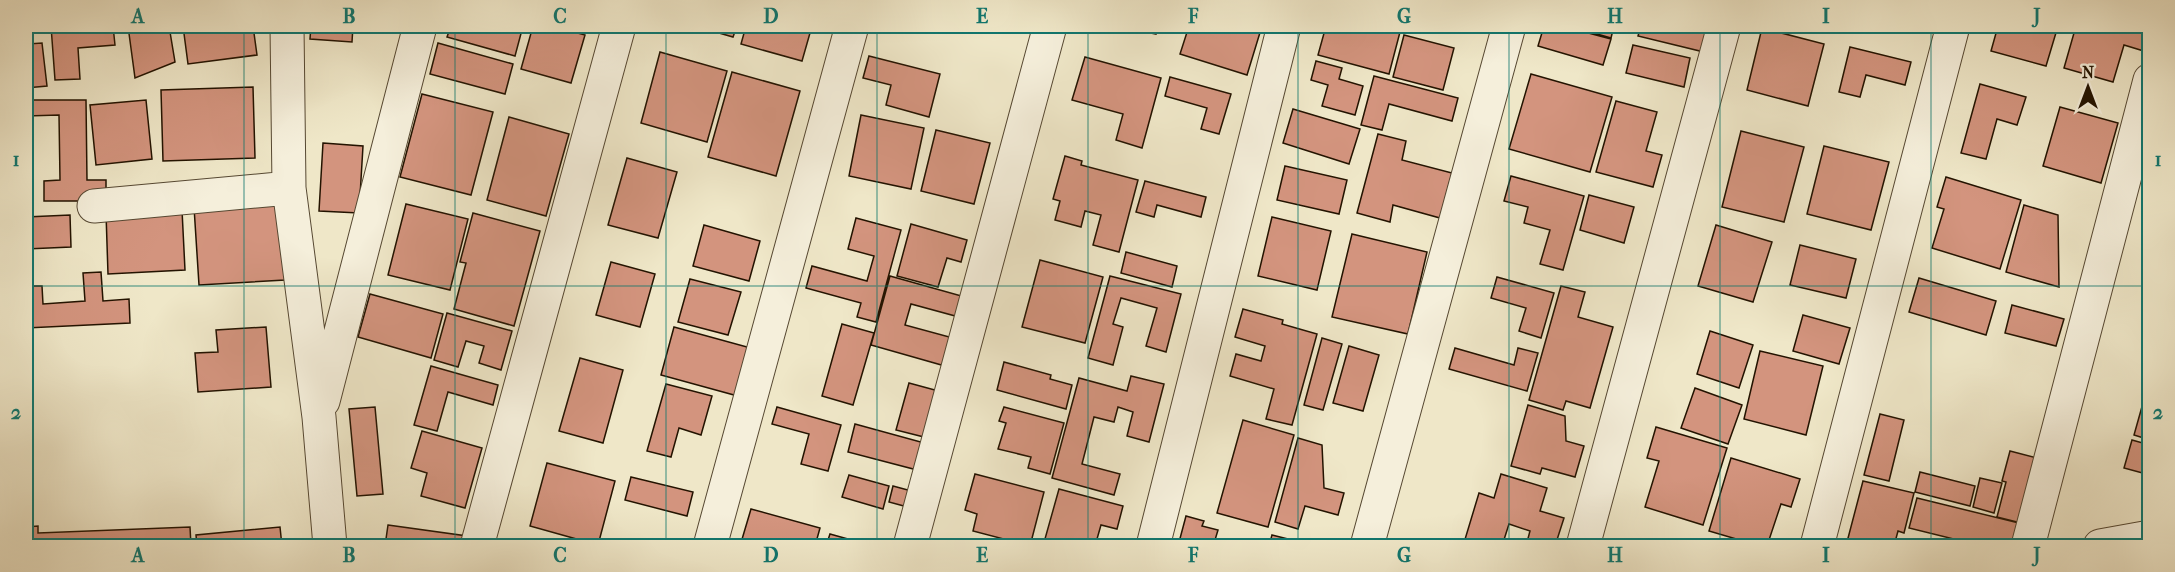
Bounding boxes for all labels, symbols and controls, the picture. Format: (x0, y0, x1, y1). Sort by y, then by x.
text: A (130, 5, 146, 28)
text: B (342, 5, 356, 28)
text: C (553, 5, 567, 28)
text: D (763, 5, 779, 28)
text: E (976, 5, 988, 28)
text: F (1187, 5, 1199, 28)
text: G (1397, 5, 1411, 28)
text: H (1607, 5, 1623, 28)
text: I (1822, 5, 1830, 28)
text: J (2031, 5, 2041, 28)
north arrow (2058, 57, 2118, 117)
text: N (2082, 63, 2095, 82)
text: 1 (12, 148, 20, 171)
text: 1 (2154, 148, 2162, 171)
text: 2 (11, 401, 21, 424)
text: 2 (2153, 401, 2163, 424)
text: A (130, 544, 146, 567)
text: B (342, 544, 356, 567)
text: C (553, 544, 567, 567)
text: D (763, 544, 779, 567)
text: E (976, 544, 988, 567)
text: F (1187, 544, 1199, 567)
text: G (1397, 544, 1411, 567)
text: H (1607, 544, 1623, 567)
text: I (1822, 544, 1830, 567)
text: J (2031, 544, 2041, 567)

